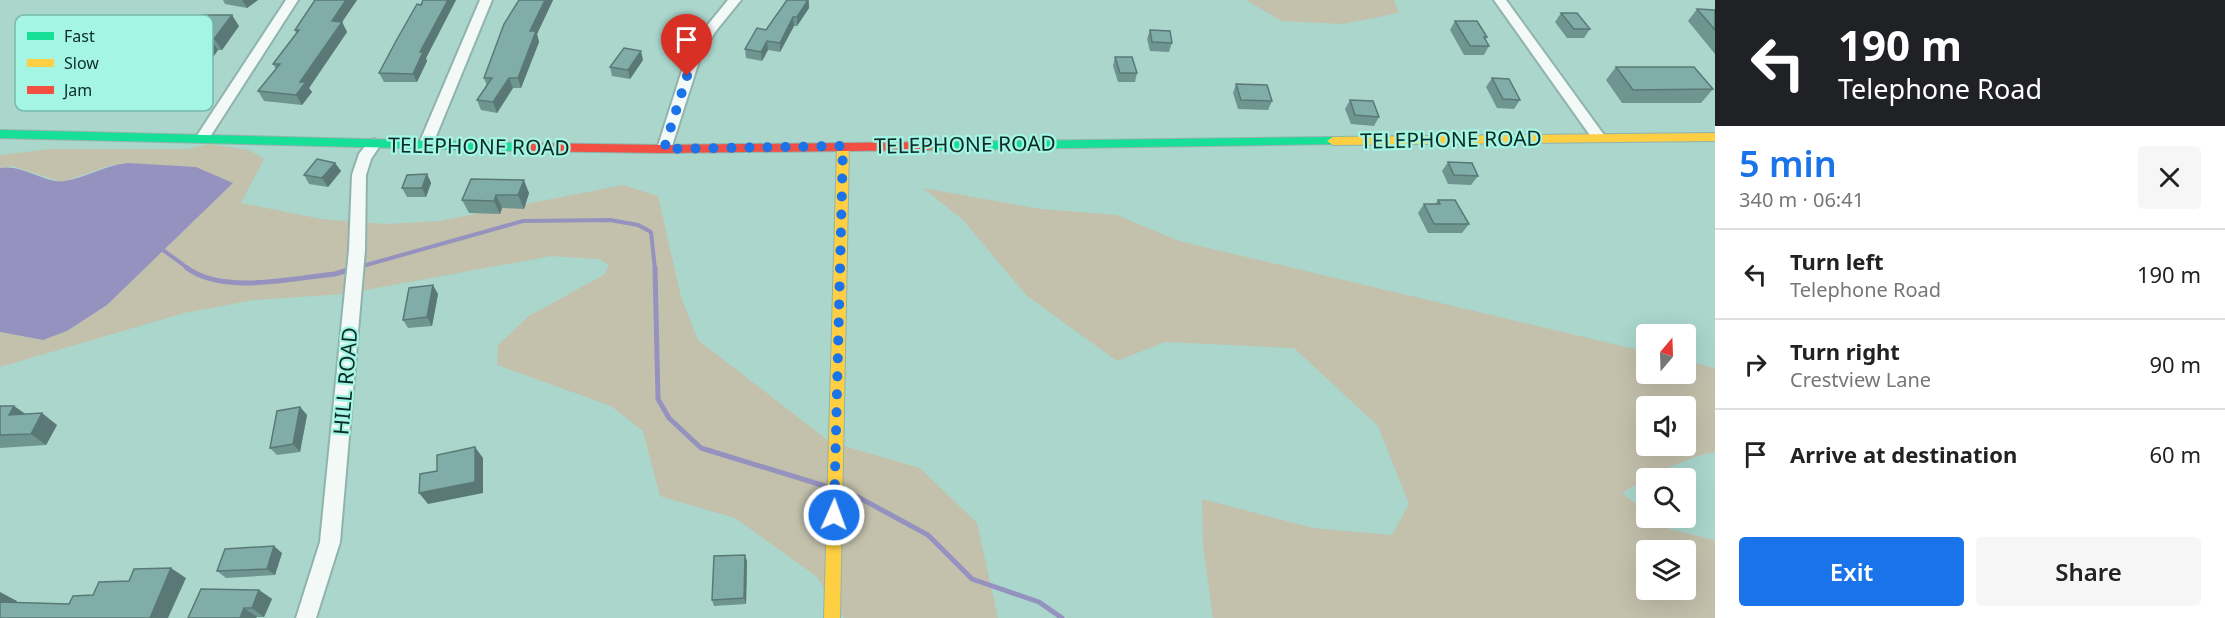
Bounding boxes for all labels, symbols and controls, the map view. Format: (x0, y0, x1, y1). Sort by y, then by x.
pin (661, 14, 712, 76)
legend (15, 15, 213, 111)
text: 190 m (1838, 16, 1962, 73)
icon: arrive (670, 23, 703, 56)
icon: left (1739, 24, 1817, 102)
text: Fast (64, 25, 95, 47)
text: Slow (64, 52, 99, 74)
text: Telephone Road (1838, 70, 2042, 107)
text: Jam (62, 79, 92, 101)
street label: TELEPHONE ROAD (1360, 123, 1542, 155)
street label: TELEPHONE ROAD (874, 128, 1056, 160)
street label: TELEPHONE ROAD (388, 130, 570, 162)
text: 5 min (1739, 139, 1837, 188)
button: close (2138, 146, 2201, 209)
text: 340 m · 06:41 (1739, 186, 1864, 213)
text: Turn left (1790, 246, 1884, 276)
icon: left (1739, 258, 1772, 291)
text: 190 m (2137, 259, 2201, 289)
text: Telephone Road (1790, 276, 1941, 303)
north arrow (1636, 324, 1696, 384)
map controls (1636, 324, 1696, 600)
street label: HILL ROAD (326, 326, 364, 436)
text: Turn right (1790, 336, 1900, 366)
icon: right (1739, 348, 1772, 381)
text: 90 m (2150, 349, 2201, 379)
text: Crestview Lane (1790, 366, 1931, 393)
button: sound (1636, 396, 1696, 456)
icon: arrive (1739, 438, 1772, 471)
text: Arrive at destination (1790, 439, 2017, 469)
text: 60 m (2150, 439, 2201, 469)
button: search (1636, 468, 1696, 528)
position arrow (802, 483, 866, 547)
button: Exit (1739, 537, 1964, 606)
button: Share (1976, 537, 2201, 606)
button: layers (1636, 540, 1696, 600)

